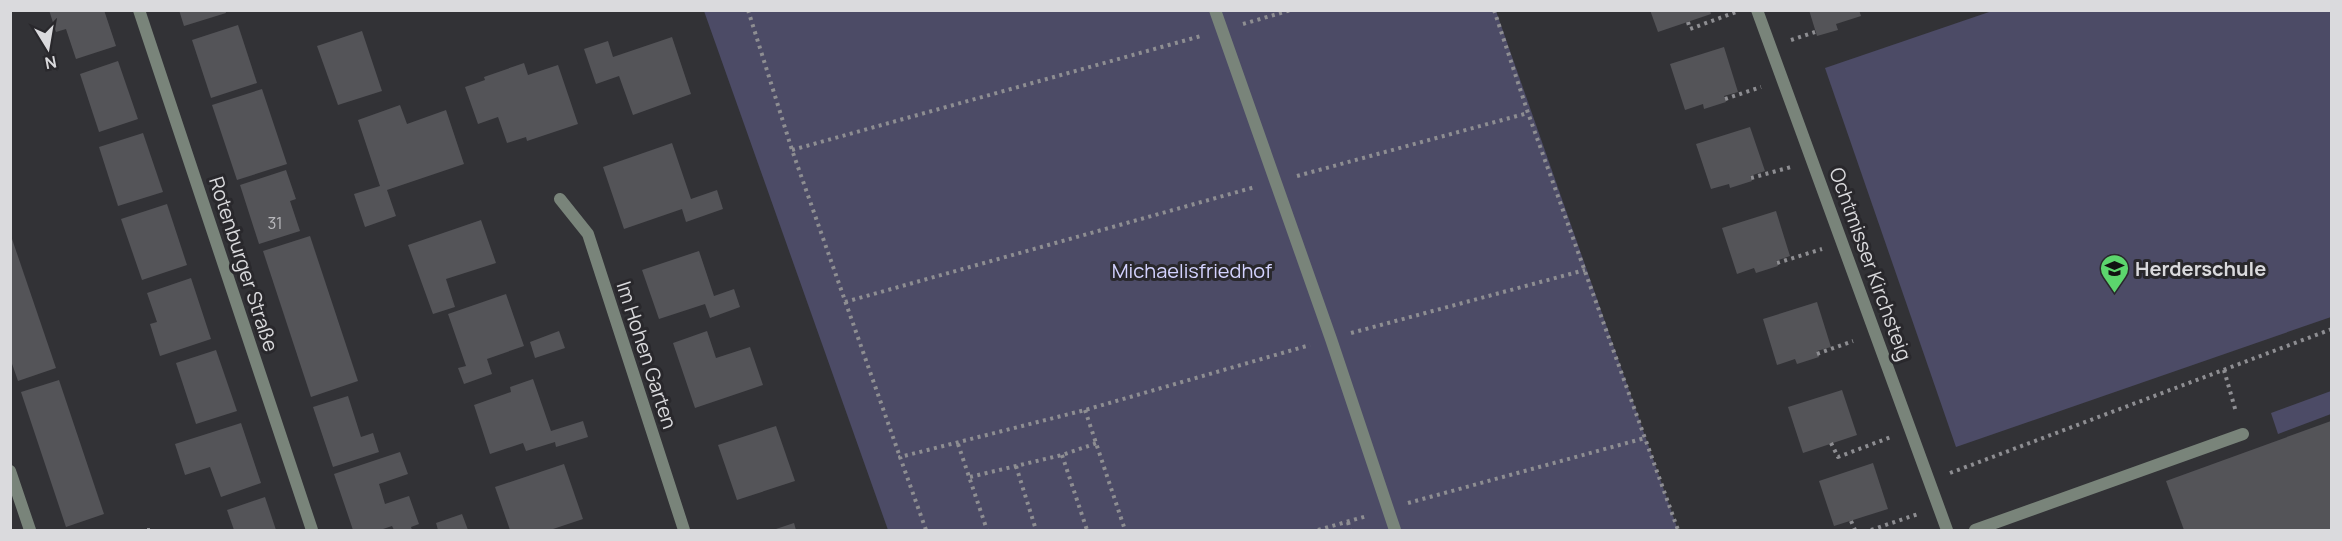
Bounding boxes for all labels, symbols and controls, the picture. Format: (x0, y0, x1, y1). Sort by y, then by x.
north arrow (18, 18, 78, 78)
text: N (43, 51, 59, 75)
street label: Ochtmisser Kirchsteig (1823, 164, 1919, 364)
street label: Rotenburger Straße (203, 173, 285, 355)
house number: 31 (267, 212, 283, 234)
school or university icon: Herderschule (2098, 252, 2130, 294)
place label: Herderschule (2135, 255, 2266, 282)
park label: Michaelisfriedhof (1112, 257, 1272, 284)
street label: Im Hohen Garten (610, 278, 684, 432)

